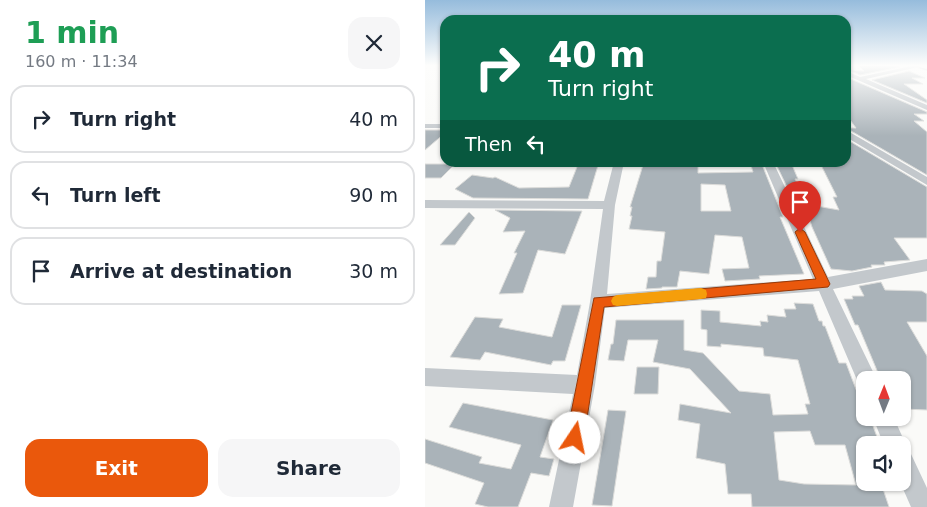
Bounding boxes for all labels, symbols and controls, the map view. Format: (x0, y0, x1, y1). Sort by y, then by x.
text: 1 min (25, 15, 119, 50)
button: close (348, 17, 400, 69)
icon: right (465, 35, 530, 100)
text: 40 m (548, 35, 645, 75)
text: 160 m · 11:34 (25, 52, 138, 71)
text: Turn right (548, 76, 653, 101)
icon: right (27, 105, 55, 133)
text: Turn right (70, 108, 176, 130)
text: 40 m (349, 108, 398, 130)
icon: left (522, 130, 550, 158)
text: Then (465, 133, 512, 155)
icon: left (27, 181, 55, 209)
pin (779, 181, 821, 232)
text: Turn left (70, 184, 161, 206)
text: 90 m (349, 184, 398, 206)
icon: arrive (786, 188, 814, 216)
icon: arrive (27, 257, 55, 285)
text: Arrive at destination (70, 260, 292, 282)
text: 30 m (349, 260, 398, 282)
north arrow (856, 371, 911, 426)
map controls (856, 371, 911, 491)
position arrow (548, 411, 600, 463)
button: sound (856, 436, 911, 491)
button: Exit (25, 439, 208, 497)
button: Share (218, 439, 400, 497)

